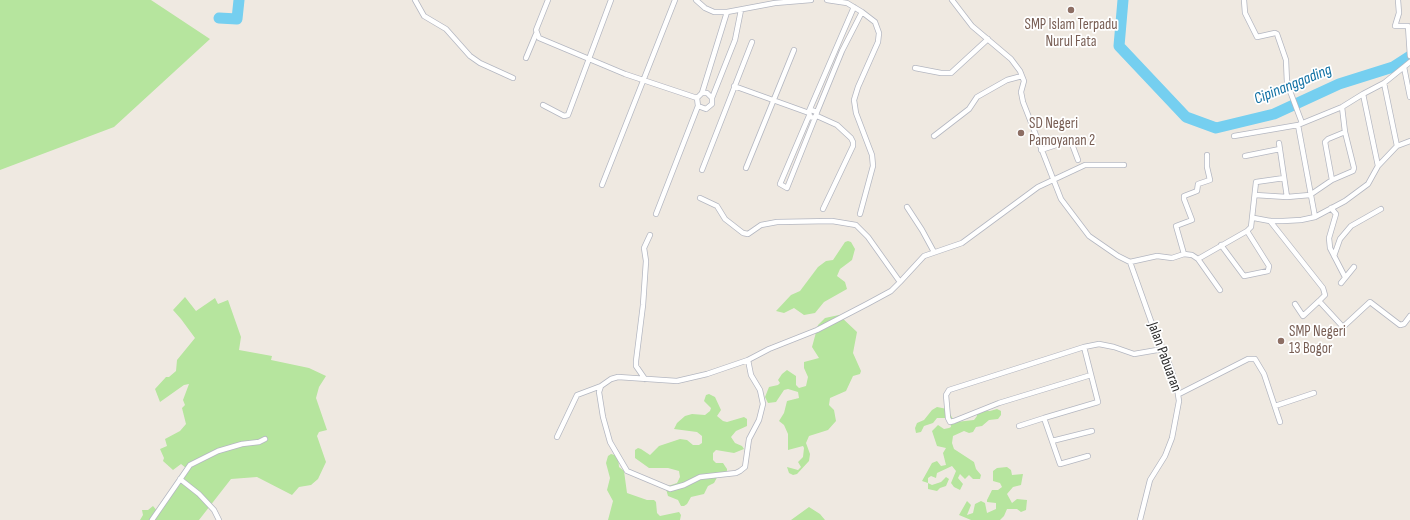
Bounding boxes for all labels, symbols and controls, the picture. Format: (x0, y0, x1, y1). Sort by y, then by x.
marker: SMP Islam Terpadu Nurul Fata (1066, 5, 1076, 15)
place label: SMP Islam Terpadu Nurul Fata (1025, 16, 1117, 51)
water label: Cipinanggading (1251, 61, 1335, 109)
place label: SD Negeri Pamoyanan 2 (1029, 115, 1095, 150)
marker: SD Negeri Pamoyanan 2 (1016, 128, 1026, 138)
street label: Jalan Pabuaran (1143, 320, 1185, 394)
place label: SMP Negeri 13 Bogor (1289, 323, 1346, 358)
marker: SMP Negeri 13 Bogor (1276, 336, 1286, 346)

